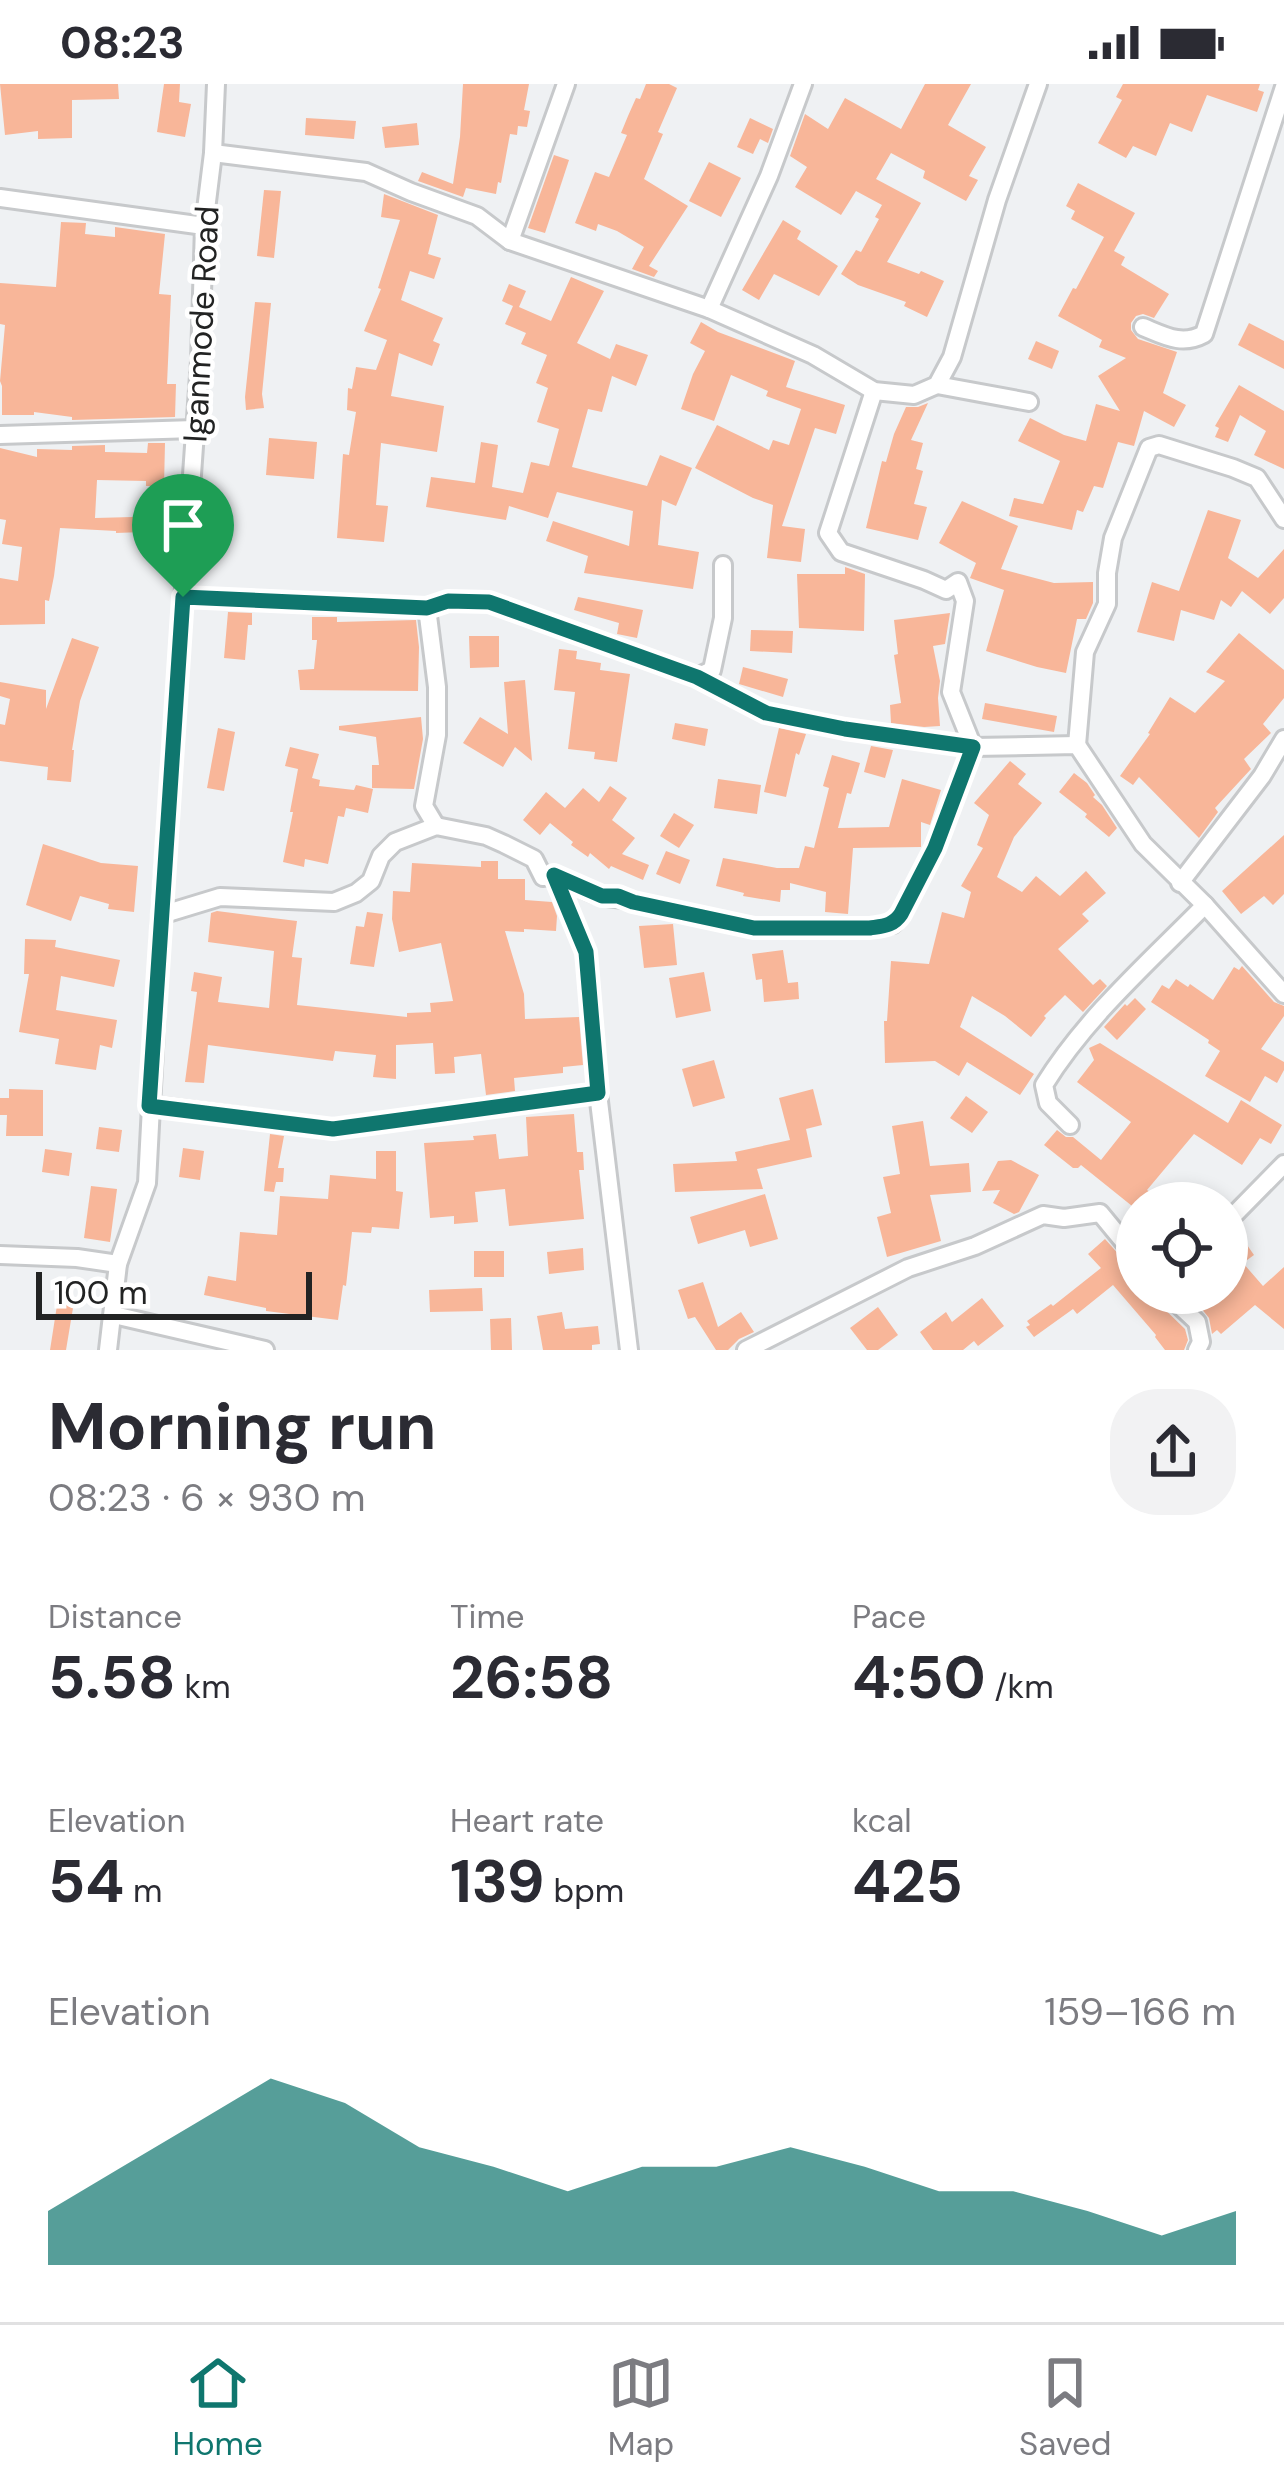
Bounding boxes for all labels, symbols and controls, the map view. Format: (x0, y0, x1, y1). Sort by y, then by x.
text: 08:23 (60, 13, 185, 72)
street label: Iganmode Road (173, 205, 229, 443)
pin (132, 474, 234, 597)
icon: arrive (150, 492, 216, 558)
map controls (1116, 1182, 1248, 1314)
button: locate (1116, 1182, 1248, 1314)
scale bar (36, 1266, 312, 1319)
text: 100 m (54, 1271, 148, 1314)
text: Morning run (48, 1384, 436, 1469)
button: share (1110, 1389, 1236, 1515)
text: 08:23 · 6 × 930 m (48, 1472, 366, 1523)
text: Distance (48, 1595, 182, 1638)
text: Time (450, 1595, 525, 1638)
text: Pace (852, 1595, 926, 1638)
text: 5.58 (48, 1638, 176, 1717)
text: 26:58 (450, 1638, 613, 1717)
text: 4:50 (852, 1638, 986, 1717)
text: km (176, 1665, 231, 1708)
text: /km (986, 1665, 1054, 1708)
text: Elevation (48, 1799, 186, 1842)
text: Heart rate (450, 1799, 604, 1842)
text: kcal (852, 1799, 912, 1842)
text: 54 (48, 1842, 124, 1921)
text: 139 (450, 1842, 545, 1921)
text: 425 (852, 1842, 963, 1921)
text: m (124, 1869, 163, 1912)
text: bpm (545, 1869, 624, 1912)
text: Elevation (48, 1986, 211, 2037)
text: 159–166 m (1044, 1986, 1236, 2037)
tab: Home (172, 2350, 263, 2465)
tab: Map (608, 2350, 674, 2465)
tab: Saved (1019, 2350, 1112, 2465)

